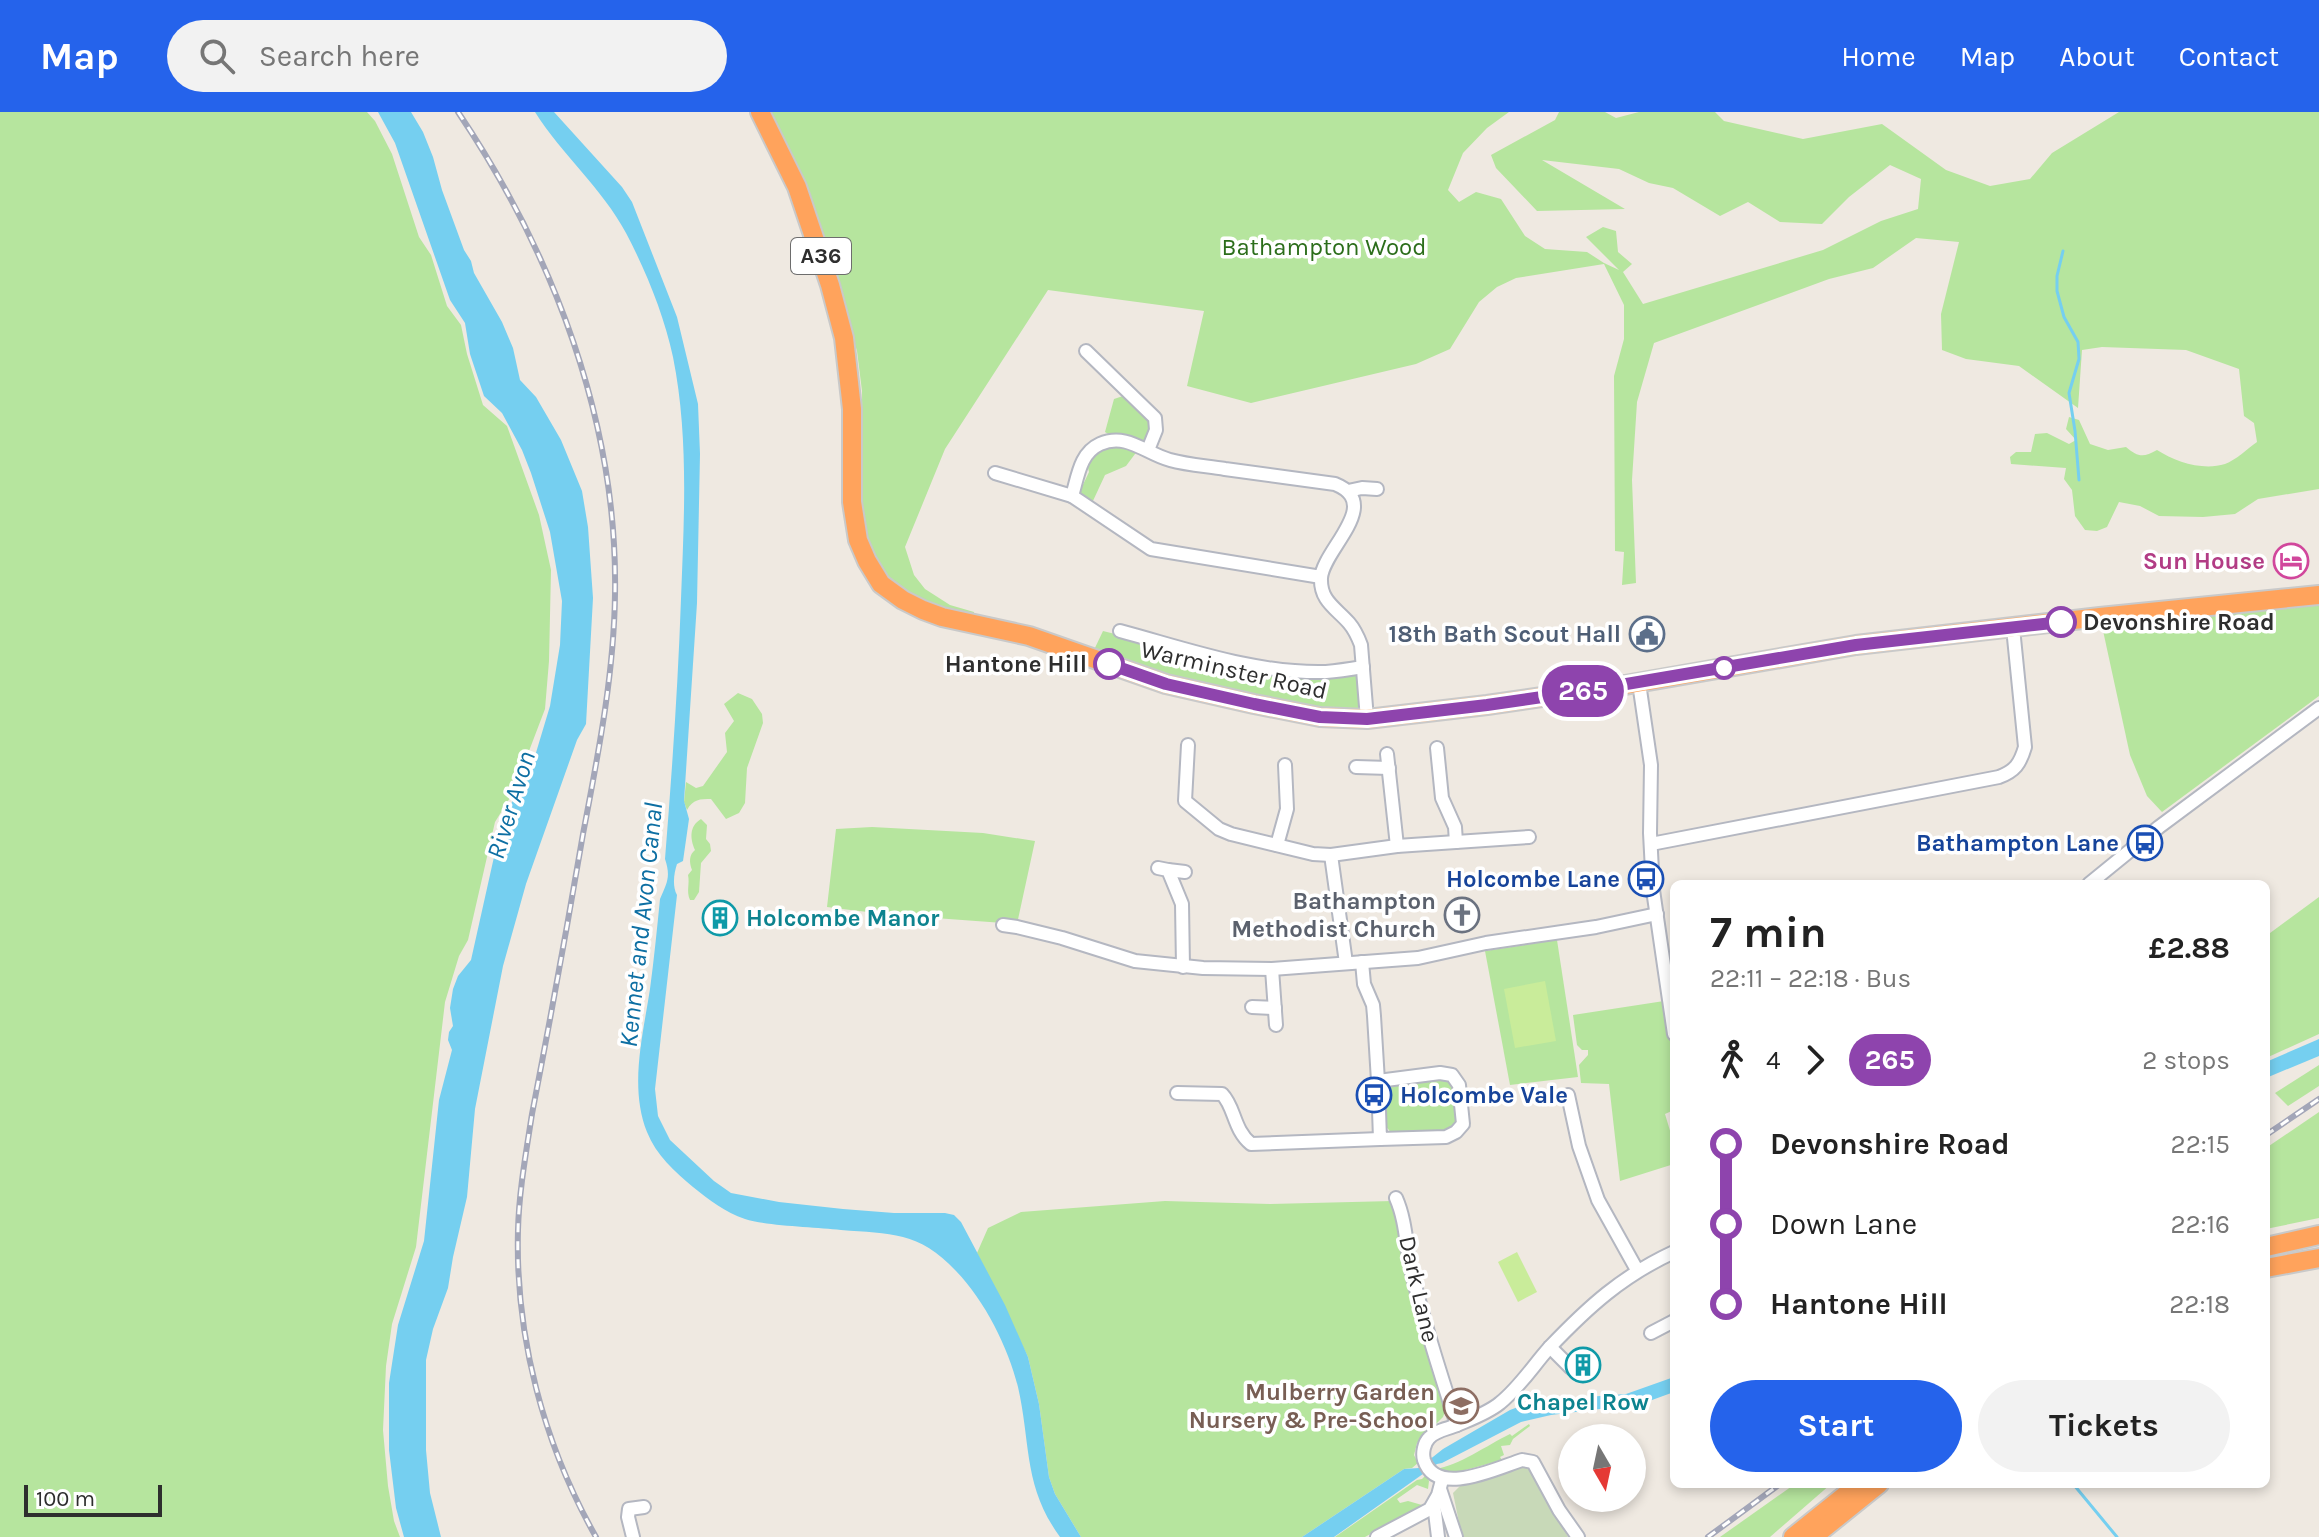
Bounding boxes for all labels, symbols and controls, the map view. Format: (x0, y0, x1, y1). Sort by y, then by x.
search box (167, 20, 727, 92)
text: Map (40, 34, 119, 79)
icon: search (195, 34, 239, 78)
text: Search here (259, 38, 420, 74)
text: Home (1841, 40, 1916, 73)
text: Map (1960, 40, 2015, 73)
text: About (2059, 40, 2135, 73)
text: Contact (2179, 40, 2279, 73)
park label: Bathampton Wood (1222, 233, 1426, 261)
road number: A36 (791, 238, 851, 274)
hotel icon: Sun House (2272, 542, 2310, 580)
place label: Sun House (2143, 547, 2265, 575)
marker: Devonshire Road (2046, 607, 2076, 637)
place label: Devonshire Road (2083, 608, 2275, 636)
public building icon: 18th Bath Scout Hall (1628, 615, 1666, 653)
place label: 18th Bath Scout Hall (1389, 620, 1621, 648)
street label: Warminster Road (1138, 635, 1330, 705)
marker: Hantone Hill (1094, 649, 1124, 679)
place label: Hantone Hill (945, 650, 1087, 678)
unlabelled marker (1713, 657, 1735, 679)
line badge: 265 (1537, 665, 1629, 717)
text: 265 (1558, 674, 1608, 707)
water label: River Avon (480, 747, 542, 863)
water label: Kennet and Avon Canal (613, 801, 669, 1049)
bus stop icon: Bathampton Lane (2126, 824, 2164, 862)
place label: Bathampton Lane (1916, 829, 2119, 857)
bus stop icon: Holcombe Lane (1627, 860, 1665, 898)
place label: Holcombe Lane (1446, 865, 1620, 893)
place label: Bathampton Methodist Church (1231, 887, 1436, 943)
church icon: Bathampton Methodist Church (1443, 896, 1481, 934)
building icon: Holcombe Manor (701, 899, 739, 937)
place label: Holcombe Manor (746, 904, 940, 932)
text: 7 min (1710, 907, 1827, 958)
text: £2.88 (2149, 930, 2230, 966)
text: 22:11 – 22:18 · Bus (1710, 963, 1911, 994)
icon: walk (1710, 1038, 1754, 1082)
icon: forward (1793, 1038, 1837, 1082)
text: 265 (1865, 1043, 1915, 1076)
text: 4 (1766, 1045, 1781, 1076)
text: 2 stops (2142, 1045, 2230, 1076)
bus stop icon: Holcombe Vale (1355, 1076, 1393, 1114)
place label: Holcombe Vale (1400, 1081, 1568, 1109)
text: Devonshire Road (1770, 1126, 2010, 1162)
text: 22:15 (2171, 1129, 2230, 1160)
text: Down Lane (1770, 1206, 1917, 1242)
text: 22:16 (2170, 1209, 2230, 1240)
street label: Dark Lane (1393, 1233, 1445, 1345)
text: Hantone Hill (1770, 1286, 1948, 1322)
text: 22:18 (2169, 1289, 2230, 1320)
building icon: Chapel Row (1564, 1346, 1602, 1384)
place label: Mulberry Garden Nursery & Pre-School (1189, 1378, 1435, 1434)
button: Start (1710, 1380, 1962, 1472)
button: Tickets (1978, 1380, 2230, 1472)
school or university icon: Mulberry Garden Nursery & Pre-School (1442, 1387, 1480, 1425)
place label: Chapel Row (1517, 1388, 1649, 1416)
north arrow (1558, 1424, 1646, 1512)
map controls (1558, 1424, 1646, 1512)
scale bar (24, 1481, 162, 1517)
text: 100 m (36, 1486, 95, 1512)

